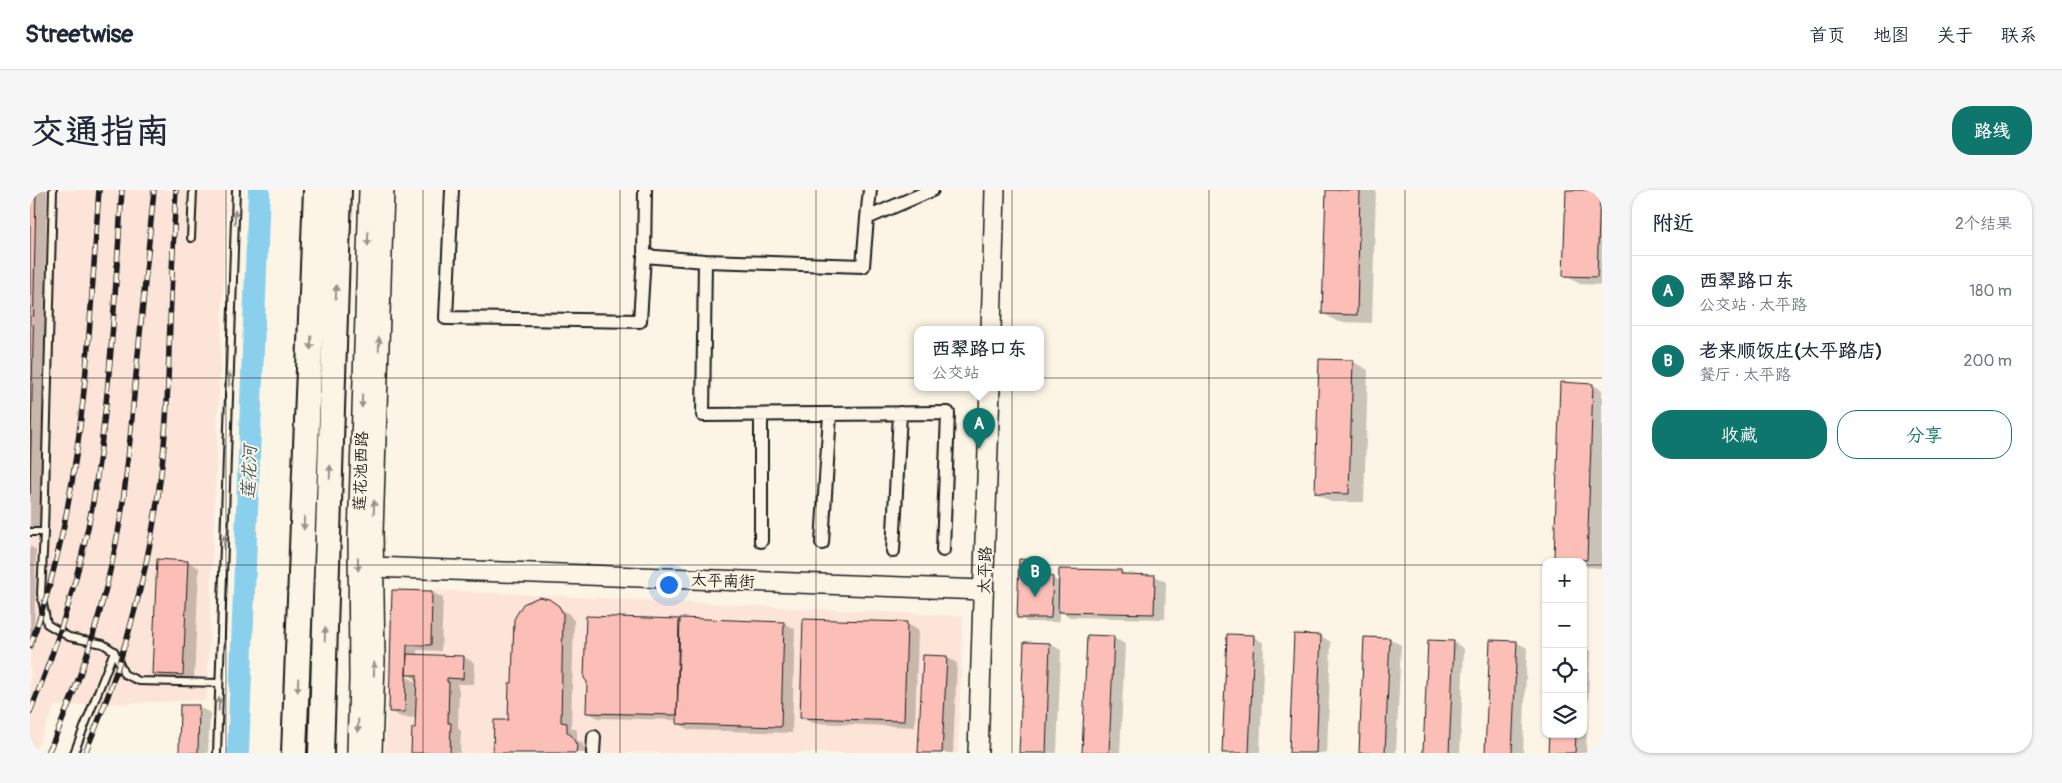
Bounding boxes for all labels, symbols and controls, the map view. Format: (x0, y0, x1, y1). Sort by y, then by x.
text: Streetwise (25, 20, 133, 49)
text: 首页 (1809, 24, 1845, 47)
text: 地图 (1873, 24, 1909, 47)
text: 关于 (1937, 24, 1973, 47)
text: 联系 (2001, 24, 2037, 47)
button: 路线 (1952, 106, 2032, 155)
text: 交通指南 (30, 110, 170, 154)
one-way arrow (231, 209, 239, 225)
text: 附近 (1652, 210, 1694, 237)
text: 2个结果 (1955, 214, 2012, 234)
one-way arrow (363, 231, 371, 247)
text: 西翠路口东 (1699, 269, 1794, 293)
text: A (1663, 281, 1673, 301)
text: 180 m (1969, 281, 2012, 301)
one-way arrow (332, 284, 340, 300)
text: 公交站 · 太平路 (1699, 295, 1807, 315)
popup (914, 326, 1044, 391)
one-way arrow (306, 335, 314, 351)
one-way arrow (375, 336, 383, 352)
text: 西翠路口东 (931, 337, 1027, 361)
text: 老来顺饭庄(太平路店) (1699, 339, 1883, 363)
text: B (1663, 351, 1673, 371)
text: 200 m (1964, 351, 2012, 371)
text: 公交站 (931, 363, 980, 383)
text: 餐厅 · 太平路 (1699, 365, 1791, 385)
one-way arrow (226, 371, 234, 387)
one-way arrow (358, 393, 366, 409)
pin: A (963, 408, 995, 449)
button: 收藏 (1652, 410, 1827, 459)
button: 分享 (1837, 410, 2012, 459)
street label: 莲花池西路 (350, 431, 372, 511)
water label: 莲花河 (237, 442, 262, 499)
one-way arrow (326, 464, 334, 480)
one-way arrow (370, 499, 378, 515)
one-way arrow (300, 515, 308, 531)
one-way arrow (220, 534, 228, 550)
street label: 太平路 (974, 546, 996, 594)
one-way arrow (354, 556, 362, 572)
pin: B (1019, 556, 1051, 597)
map controls (1542, 558, 1587, 738)
button: + (1542, 558, 1587, 603)
street label: 太平南街 (691, 570, 755, 592)
your location (656, 572, 682, 598)
button: − (1542, 603, 1587, 648)
one-way arrow (321, 626, 329, 642)
button: locate (1542, 648, 1587, 693)
one-way arrow (371, 661, 379, 677)
one-way arrow (294, 678, 302, 694)
button: layers (1542, 693, 1587, 738)
one-way arrow (215, 696, 223, 712)
one-way arrow (353, 718, 361, 734)

